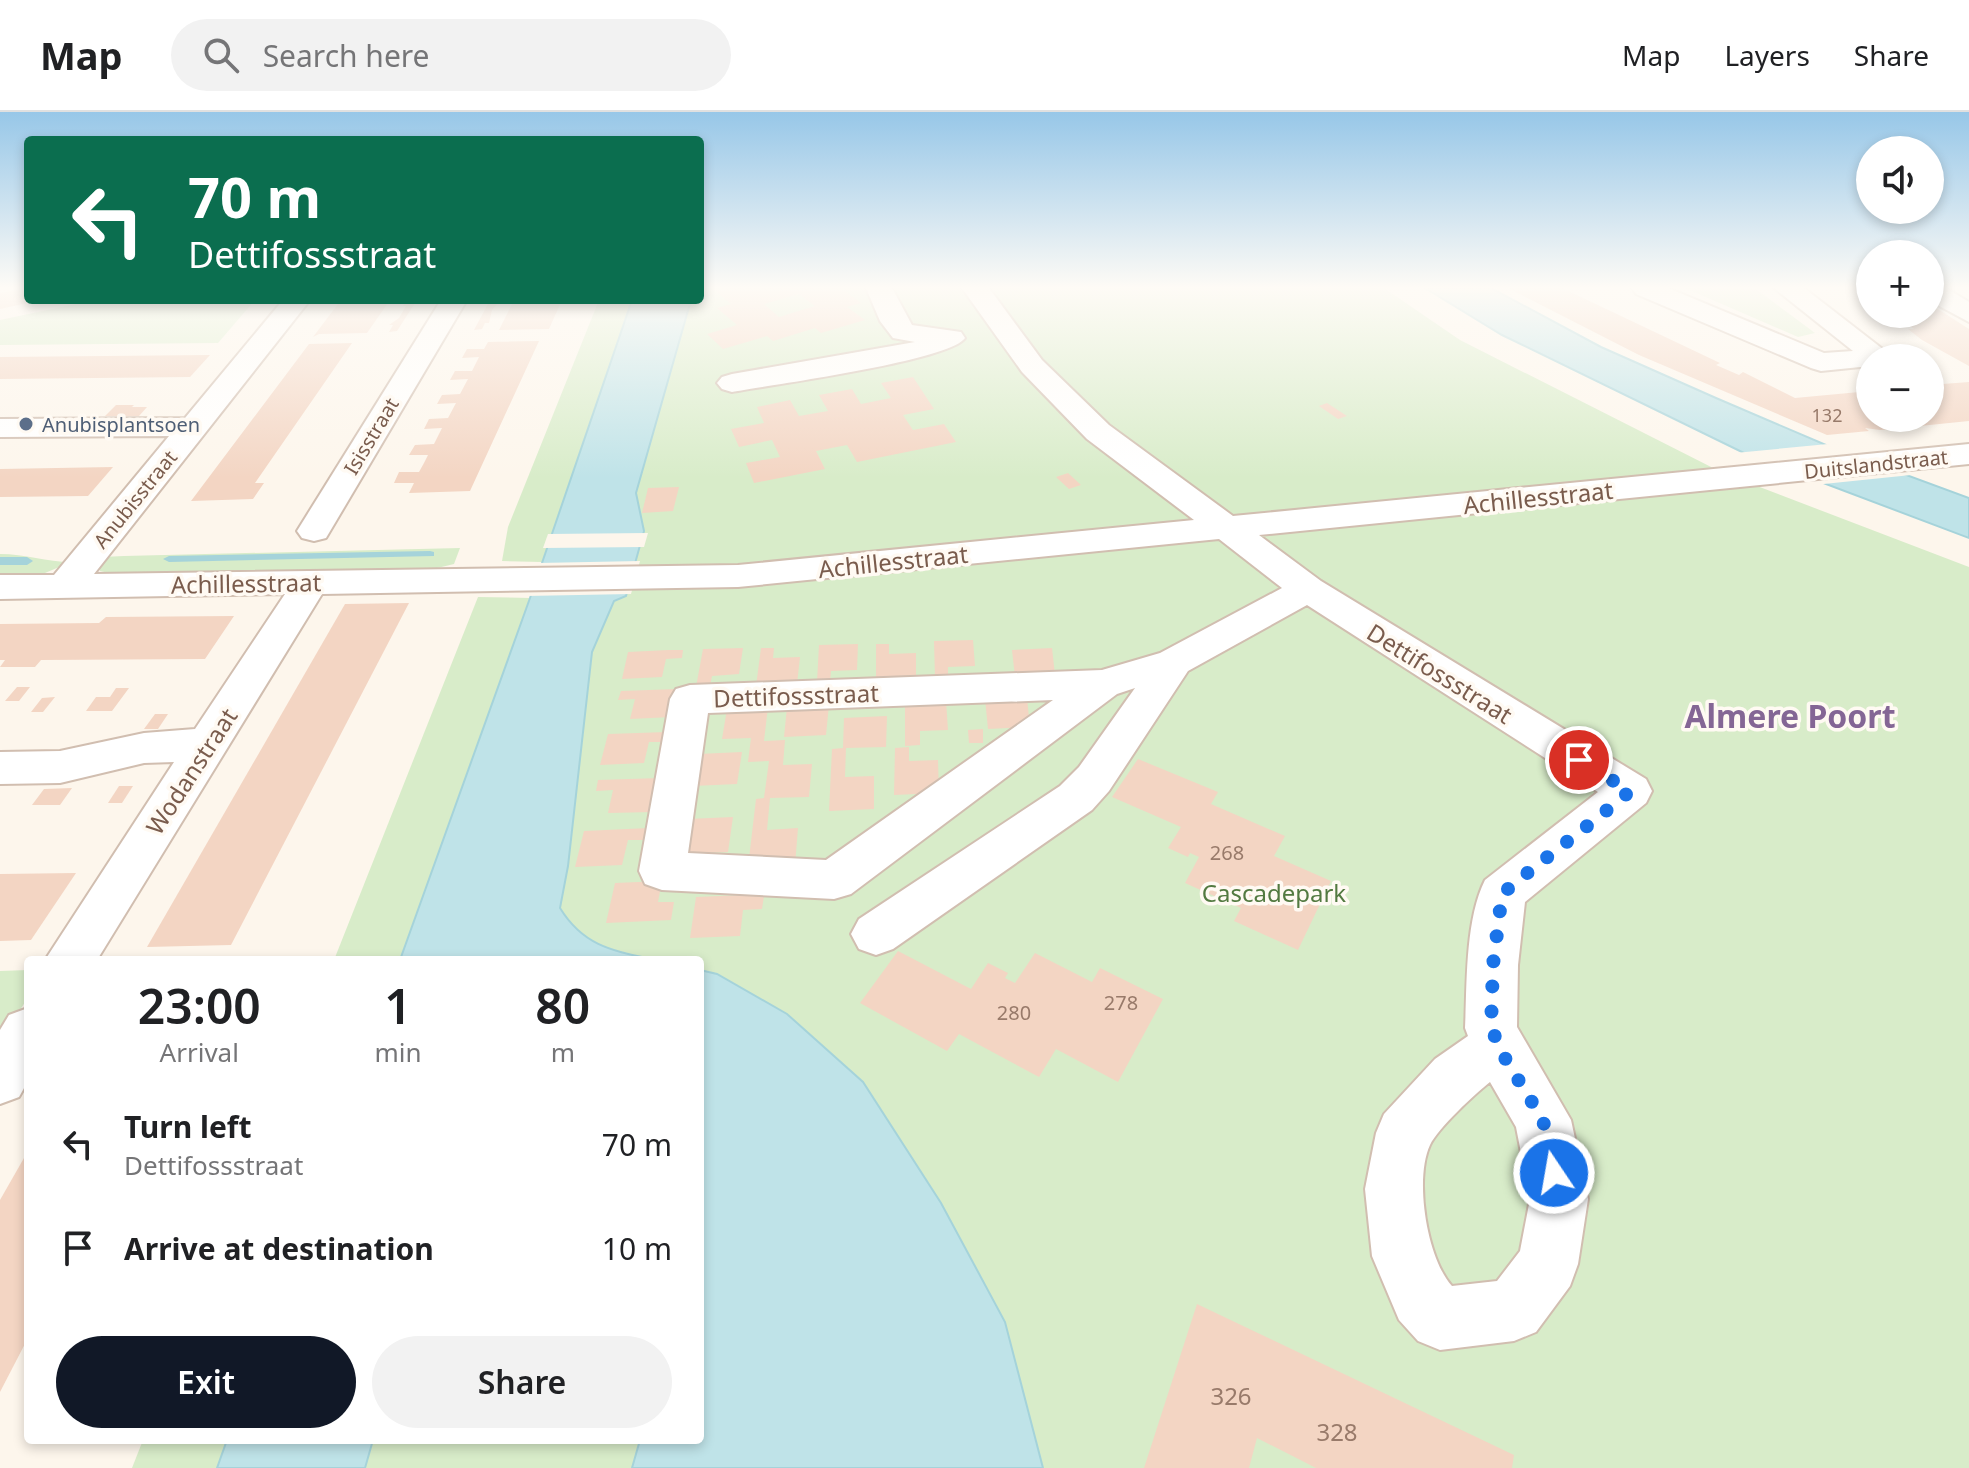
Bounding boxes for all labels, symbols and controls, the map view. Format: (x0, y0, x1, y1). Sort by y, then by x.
search box (171, 19, 731, 91)
text: Map (40, 29, 123, 81)
icon: search (199, 33, 243, 77)
text: Search here (263, 35, 430, 76)
text: Map (1622, 36, 1680, 74)
text: Layers (1724, 36, 1810, 74)
text: Share (1854, 36, 1929, 74)
map controls (1856, 136, 1944, 432)
button: sound (1856, 136, 1944, 224)
text: 70 m (188, 158, 321, 234)
icon: left (56, 168, 160, 272)
text: Dettifossstraat (188, 230, 436, 279)
button: + (1856, 240, 1944, 328)
button: − (1856, 344, 1944, 432)
street label: Isisstraat (337, 392, 405, 480)
house number: 132 (1812, 403, 1842, 427)
place label: Anubisplantsoen (42, 411, 200, 438)
marker: Anubisplantsoen (17, 415, 35, 433)
street label: Duitslandstraat (1803, 443, 1949, 485)
street label: Anubisstraat (87, 444, 183, 554)
street label: Achillesstraat (1461, 473, 1615, 521)
street label: Achillesstraat (816, 537, 970, 585)
street label: Achillesstraat (170, 565, 322, 601)
street label: Dettifossstraat (1361, 615, 1519, 731)
street label: Dettifossstraat (713, 676, 880, 714)
district label: Almere Poort (1684, 694, 1896, 737)
street label: Wodanstraat (138, 701, 244, 841)
pin (1545, 726, 1613, 794)
icon: arrive (1557, 738, 1601, 782)
house number: 268 (1210, 839, 1244, 866)
park label: Cascadepark (1202, 876, 1346, 909)
text: 23:00 (138, 973, 261, 1038)
text: 1 (384, 973, 412, 1038)
text: 80 (535, 973, 590, 1038)
house number: 278 (1104, 989, 1138, 1016)
house number: 280 (997, 999, 1031, 1026)
text: Arrival (160, 1034, 239, 1070)
text: min (375, 1034, 422, 1070)
text: m (551, 1034, 575, 1070)
text: Turn left (124, 1106, 252, 1147)
icon: left (56, 1122, 100, 1166)
text: 70 m (602, 1124, 672, 1165)
position arrow (1512, 1131, 1596, 1215)
text: Dettifossstraat (124, 1147, 303, 1183)
icon: arrive (56, 1226, 100, 1270)
text: Arrive at destination (124, 1228, 434, 1269)
text: 10 m (602, 1228, 672, 1269)
button: Exit (56, 1336, 356, 1428)
button: Share (372, 1336, 672, 1428)
house number: 326 (1210, 1379, 1252, 1412)
house number: 328 (1316, 1415, 1358, 1448)

